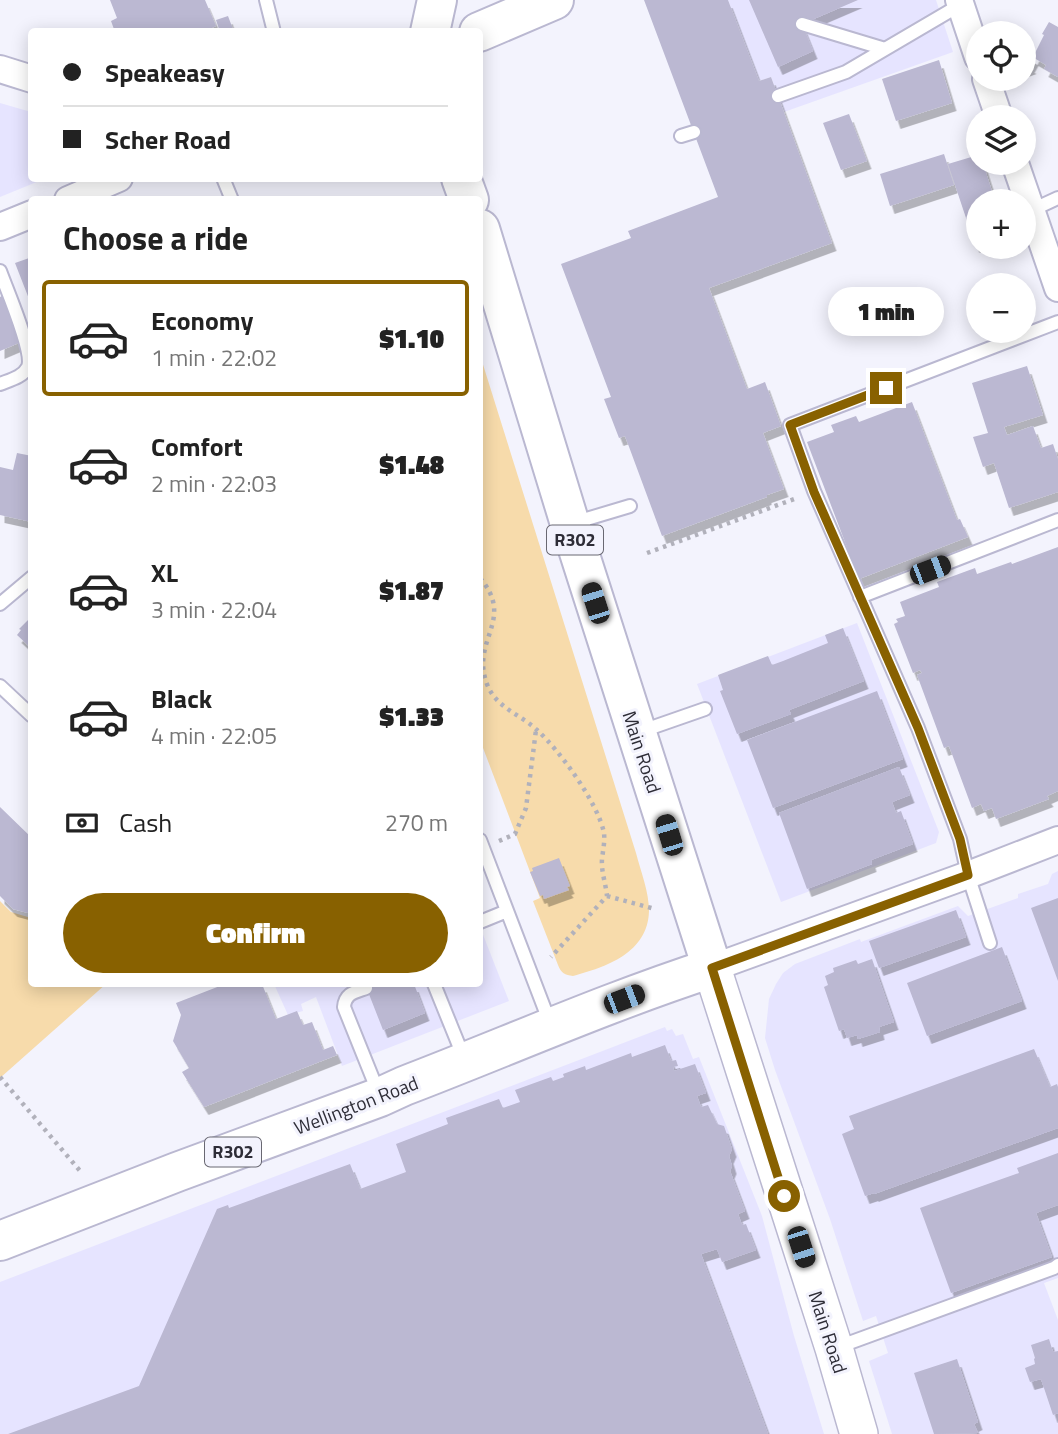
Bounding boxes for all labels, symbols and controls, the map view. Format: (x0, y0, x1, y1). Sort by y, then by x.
map controls (966, 21, 1036, 343)
button: locate (966, 21, 1036, 91)
text: Speakeasy (105, 53, 225, 92)
button: layers (966, 105, 1036, 175)
text: Scher Road (105, 120, 231, 159)
button: + (966, 189, 1036, 259)
text: Choose a ride (63, 214, 248, 262)
button: − (966, 273, 1036, 343)
callout: 1 min (828, 286, 944, 336)
text: 1 min (857, 294, 915, 329)
text: Economy (151, 301, 253, 340)
icon: car (67, 307, 130, 370)
text: $1.10 (379, 319, 444, 358)
text: 1 min · 22:02 (151, 340, 277, 375)
route end (870, 372, 902, 404)
text: Comfort (151, 427, 243, 466)
icon: car (67, 433, 130, 496)
text: $1.48 (379, 445, 444, 484)
text: 2 min · 22:03 (151, 466, 277, 501)
road number: R302 (547, 526, 603, 554)
text: XL (151, 553, 178, 592)
car (907, 553, 954, 587)
icon: car (67, 559, 130, 622)
text: $1.87 (379, 571, 444, 610)
car (579, 580, 612, 626)
text: 3 min · 22:04 (151, 592, 277, 627)
text: Black (151, 679, 212, 718)
icon: car (67, 685, 130, 748)
text: $1.33 (379, 697, 444, 736)
street label: Main Road (616, 707, 669, 797)
text: 4 min · 22:05 (151, 718, 277, 753)
text: Cash (119, 803, 172, 842)
icon: cash (63, 804, 101, 842)
text: 270 m (385, 805, 448, 840)
car (653, 812, 686, 858)
button: Confirm (63, 893, 448, 973)
car (601, 982, 648, 1016)
street label: Wellington Road (289, 1067, 422, 1142)
road number: R302 (205, 1138, 261, 1167)
route start (768, 1180, 800, 1212)
car (785, 1224, 818, 1270)
street label: Main Road (802, 1287, 855, 1377)

